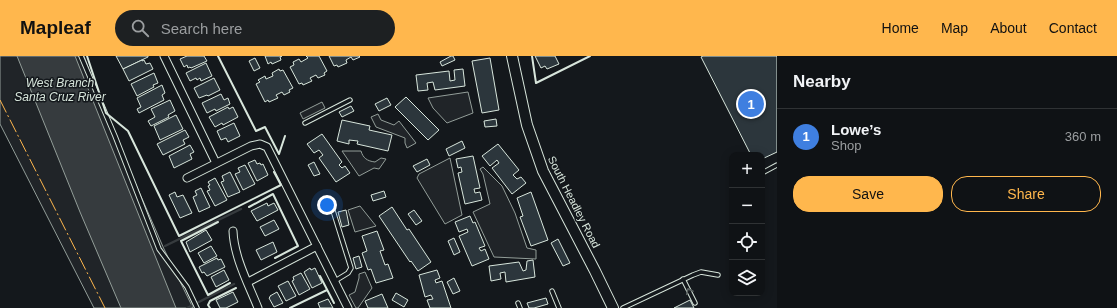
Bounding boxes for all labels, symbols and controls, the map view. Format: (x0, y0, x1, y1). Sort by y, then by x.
search box (115, 10, 395, 46)
text: Mapleaf (20, 17, 91, 38)
icon: search (129, 17, 151, 39)
text: Search here (161, 20, 242, 37)
text: Home (882, 20, 919, 36)
text: Map (941, 20, 968, 36)
text: About (990, 20, 1027, 36)
text: Contact (1049, 20, 1097, 36)
text: Nearby (793, 72, 851, 91)
water label: West Branch Santa Cruz River (14, 76, 107, 104)
pin: 1 (738, 89, 764, 119)
text: Lowe’s (831, 121, 881, 138)
text: 1 (802, 129, 810, 144)
text: 360 m (1065, 129, 1101, 144)
text: Shop (831, 138, 861, 153)
map controls (729, 152, 765, 296)
button: + (729, 152, 765, 188)
street label: South Headley Road (546, 154, 602, 250)
button: Save (793, 176, 943, 212)
button: Share (951, 176, 1101, 212)
button: − (729, 188, 765, 224)
your location (317, 195, 337, 215)
button: locate (729, 224, 765, 260)
button: layers (729, 260, 765, 296)
one-way arrow (686, 288, 694, 295)

